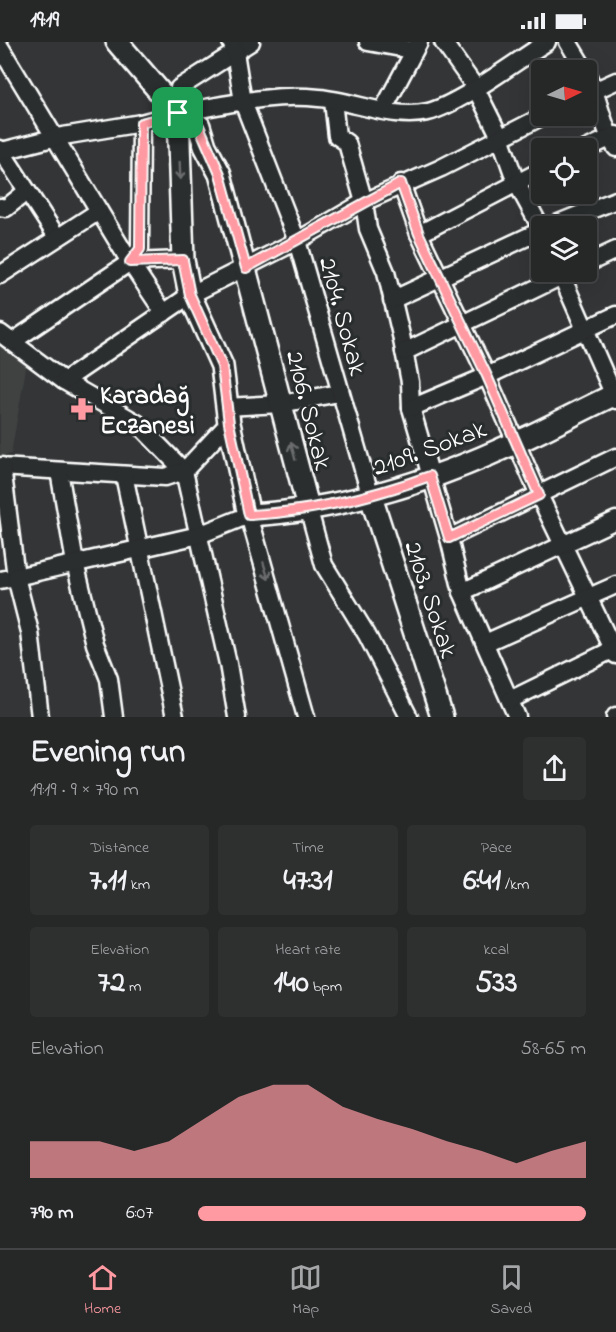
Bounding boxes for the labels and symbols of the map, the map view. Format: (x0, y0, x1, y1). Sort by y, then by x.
north arrow (531, 60, 597, 126)
pin (152, 87, 203, 138)
one-way arrow (174, 161, 186, 181)
street label: 2104. Sokak (307, 253, 375, 381)
street label: 2106. Sokak (274, 347, 340, 475)
place label: Karadağ Eczanesi (100, 378, 195, 446)
pharmacy icon: Karadağ Eczanesi (69, 396, 95, 422)
street label: 2109. Sokak (368, 412, 493, 488)
one-way arrow (287, 441, 298, 460)
street label: 2103. Sokak (392, 536, 466, 664)
one-way arrow (261, 561, 272, 580)

